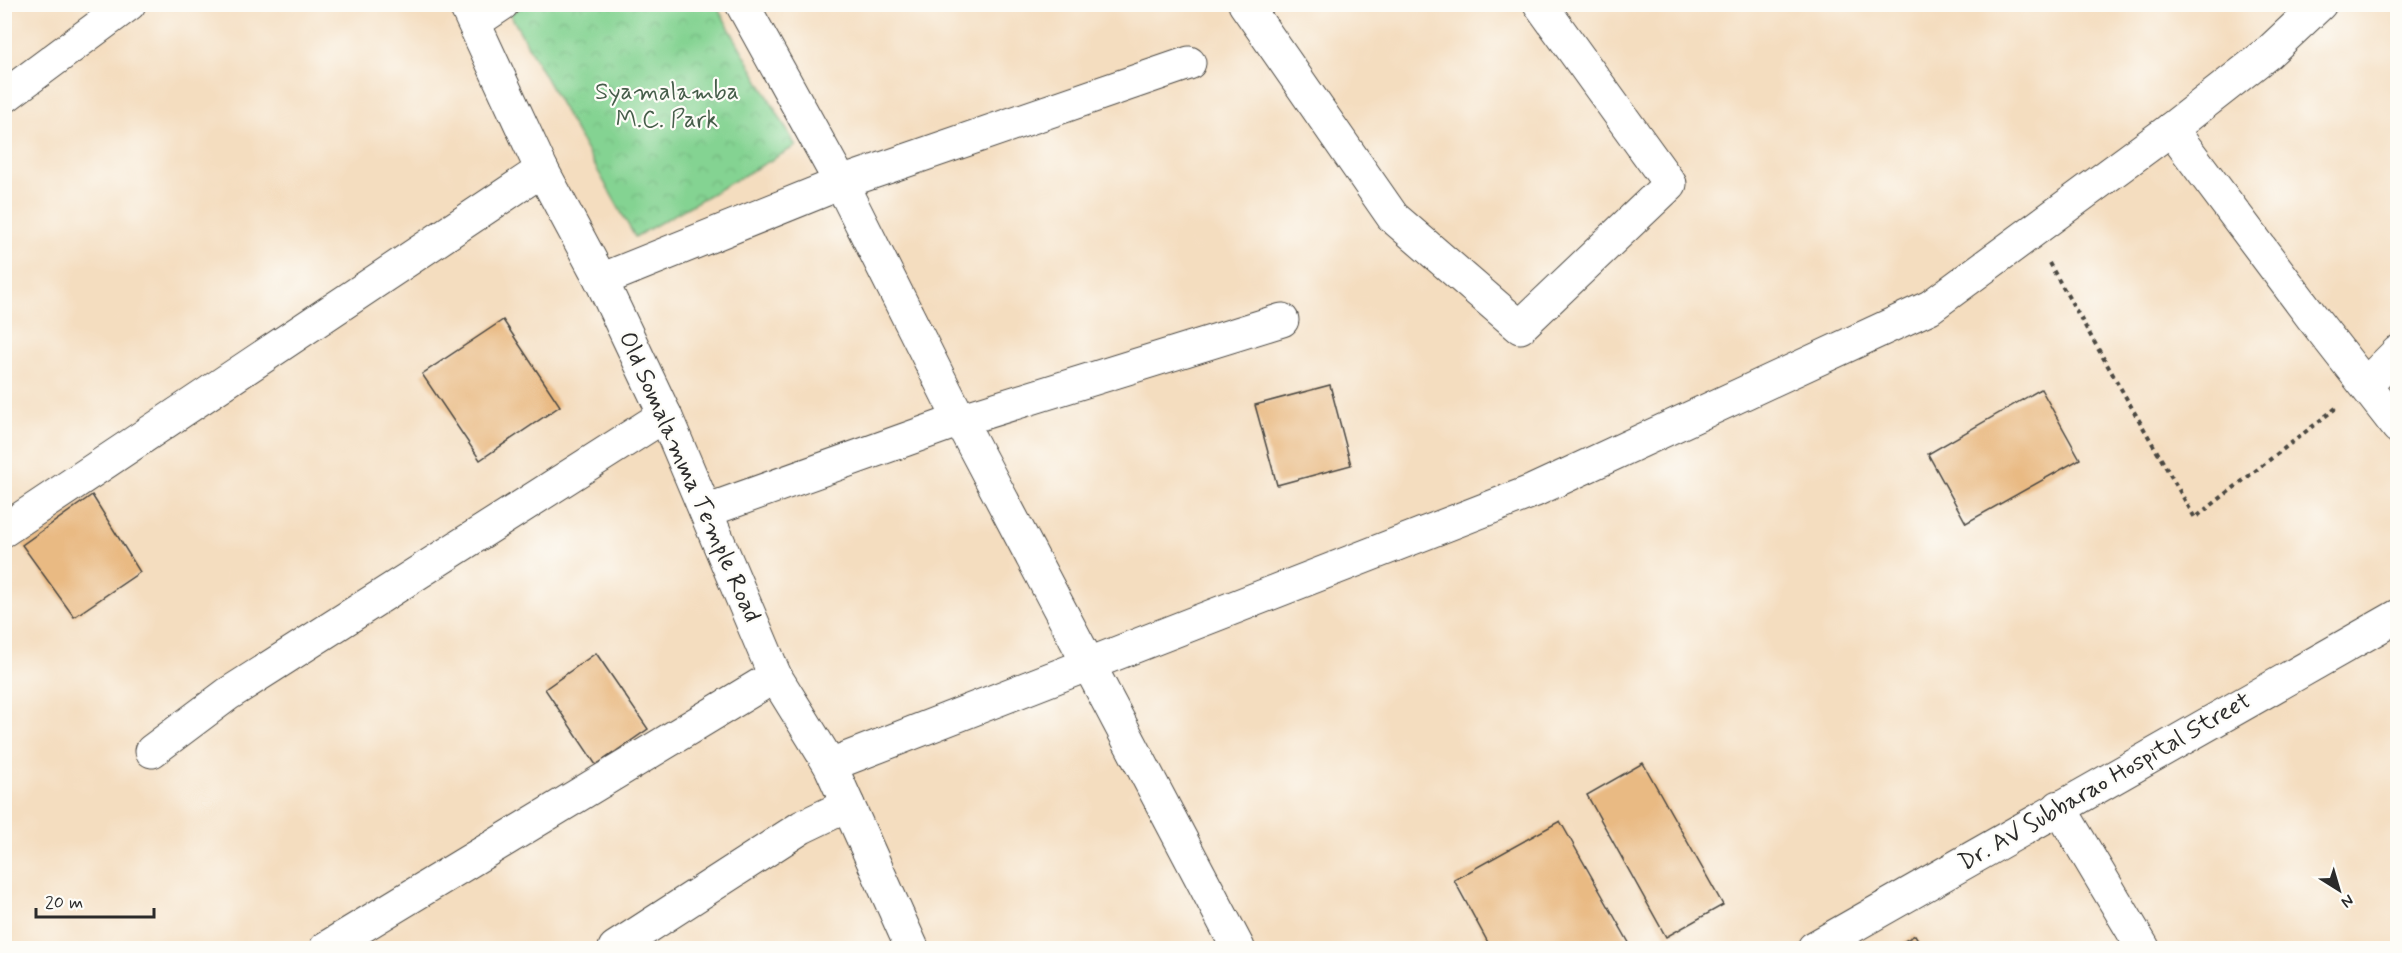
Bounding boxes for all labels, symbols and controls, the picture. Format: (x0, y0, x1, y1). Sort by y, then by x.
park label: Syamalamba M.C. Park (595, 77, 739, 136)
street label: Old Somalamma Temple Road (611, 327, 767, 627)
street label: Dr. AV Subbarao Hospital Street (1953, 685, 2257, 879)
north arrow (2309, 860, 2369, 920)
scale bar (36, 881, 154, 919)
text: N (2337, 889, 2358, 912)
text: 20 m (45, 891, 83, 915)

